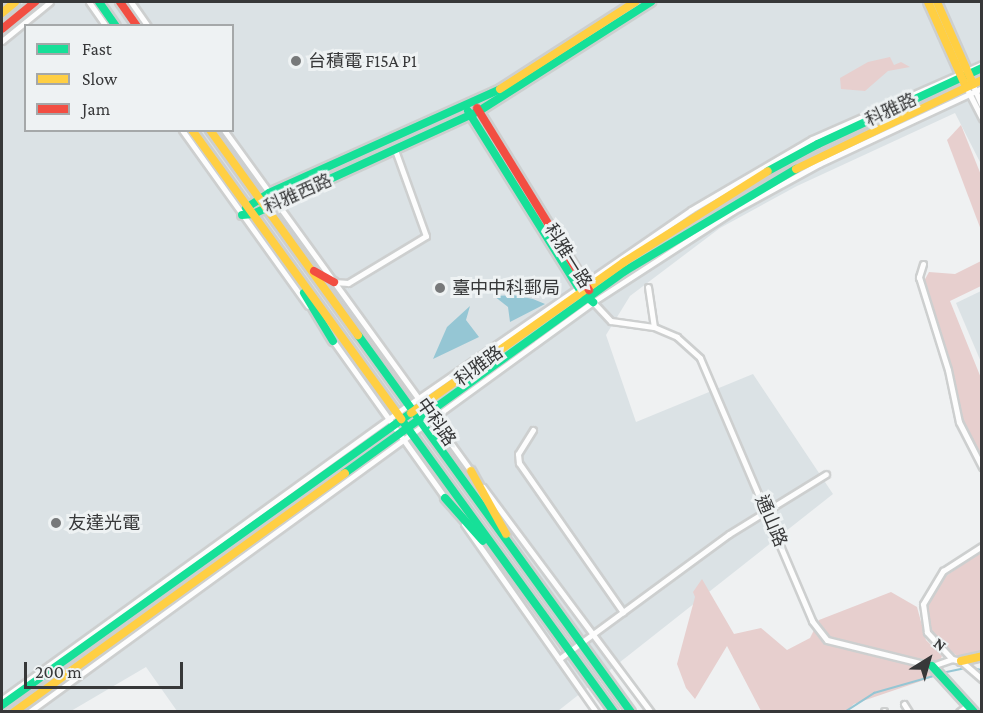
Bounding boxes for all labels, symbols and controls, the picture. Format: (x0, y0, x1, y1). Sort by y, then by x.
legend (24, 24, 234, 132)
text: Fast (82, 39, 112, 59)
place label: 台積電 F15A P1 (308, 50, 417, 72)
marker: 台積電 F15A P1 (289, 54, 303, 68)
text: Slow (82, 69, 117, 89)
street label: 科雅路 (862, 89, 920, 131)
text: Jam (82, 99, 110, 119)
street label: 科雅西路 (261, 169, 335, 219)
street label: 科雅一路 (540, 220, 596, 292)
place label: 臺中中科郵局 (452, 277, 560, 299)
marker: 臺中中科郵局 (433, 281, 447, 295)
street label: 科雅路 (451, 341, 507, 391)
street label: 中科路 (412, 394, 460, 450)
street label: 通山路 (751, 492, 791, 550)
place label: 友達光電 (68, 512, 140, 534)
marker: 友達光電 (49, 516, 63, 530)
north arrow (899, 629, 959, 689)
text: N (931, 634, 950, 654)
scale bar (27, 650, 186, 688)
text: 200 m (35, 662, 82, 682)

